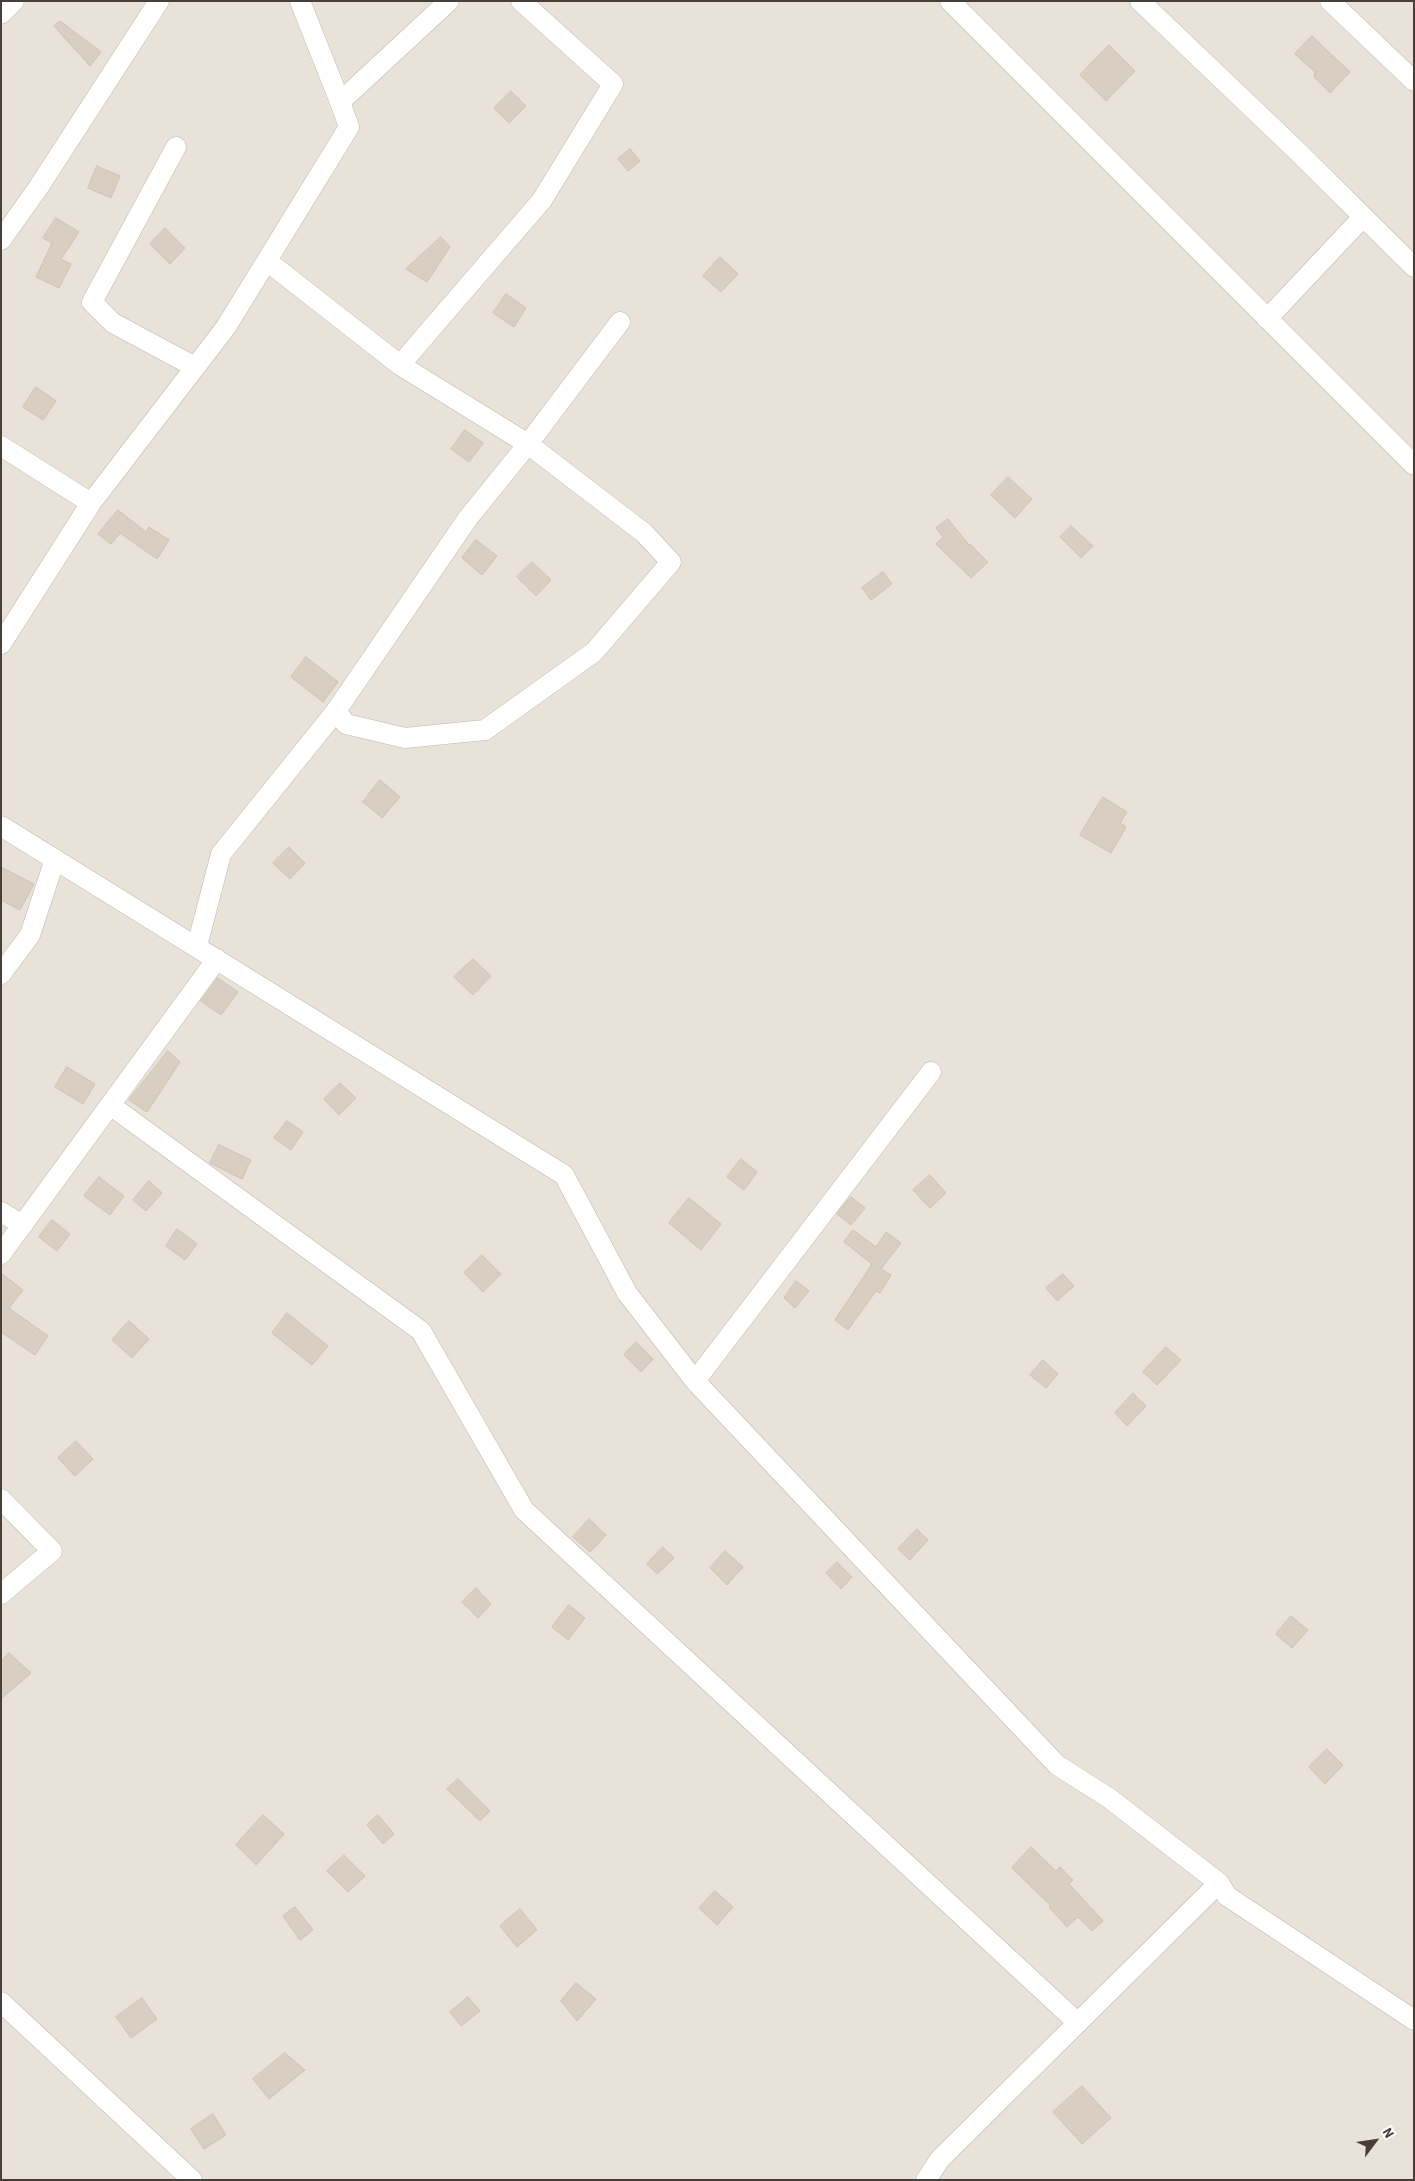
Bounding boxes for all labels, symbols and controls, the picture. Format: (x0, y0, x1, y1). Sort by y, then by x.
north arrow (1350, 2116, 1400, 2166)
text: N (1377, 2124, 1399, 2142)

